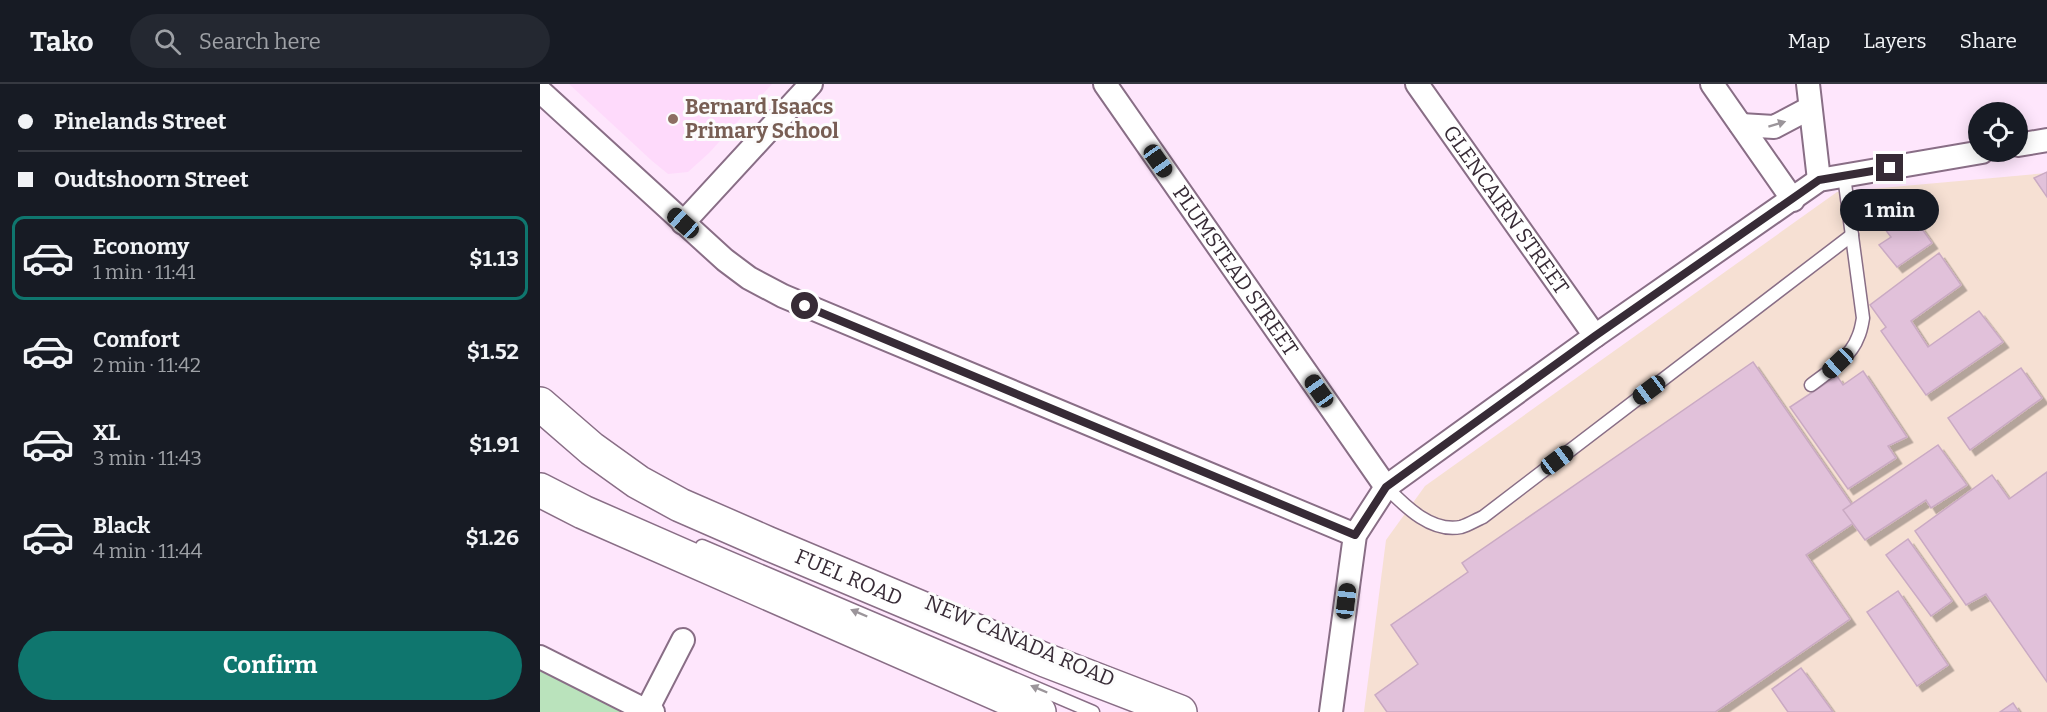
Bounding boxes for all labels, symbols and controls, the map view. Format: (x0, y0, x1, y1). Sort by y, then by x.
search box (130, 14, 550, 68)
text: Tako (30, 25, 94, 58)
icon: search (151, 25, 184, 58)
text: Search here (199, 28, 321, 55)
text: Map (1788, 28, 1830, 54)
text: Layers (1863, 28, 1927, 54)
text: Share (1960, 28, 2017, 54)
place label: Bernard Isaacs Primary School (685, 94, 839, 144)
map controls (1968, 102, 2028, 162)
button: locate (1968, 102, 2028, 162)
text: Pinelands Street (54, 108, 226, 135)
marker: Bernard Isaacs Primary School (666, 112, 680, 126)
one-way arrow (1768, 119, 1786, 128)
street label: GLENCAIRN STREET (1437, 120, 1574, 299)
car (1140, 141, 1176, 181)
route end (1876, 154, 1903, 181)
text: Oudtshoorn Street (54, 166, 249, 193)
street label: PLUMSTEAD STREET (1167, 181, 1304, 361)
callout: 1 min (1840, 189, 1940, 231)
text: 1 min (1864, 198, 1915, 222)
car (664, 204, 702, 242)
icon: car (21, 231, 75, 285)
text: Economy (93, 233, 189, 260)
text: $1.13 (469, 245, 519, 272)
text: 1 min · 11:41 (93, 260, 195, 284)
route start (791, 292, 818, 319)
icon: car (21, 324, 75, 378)
text: Comfort (93, 326, 180, 353)
text: $1.52 (467, 338, 519, 365)
car (1819, 344, 1857, 382)
text: 2 min · 11:42 (93, 353, 201, 377)
car (1301, 371, 1337, 411)
car (1629, 372, 1669, 408)
icon: car (21, 417, 75, 471)
text: XL (93, 419, 120, 446)
text: $1.91 (469, 431, 519, 458)
car (1537, 442, 1577, 478)
text: 3 min · 11:43 (93, 446, 202, 470)
icon: car (21, 510, 75, 564)
text: Black (93, 512, 150, 539)
text: $1.26 (466, 524, 519, 551)
text: 4 min · 11:44 (93, 539, 203, 563)
street label: FUEL ROAD (791, 543, 907, 612)
car (1335, 582, 1357, 620)
street label: NEW CANADA ROAD (921, 589, 1119, 693)
one-way arrow (850, 608, 868, 618)
button: Confirm (18, 631, 522, 700)
one-way arrow (1029, 684, 1047, 694)

